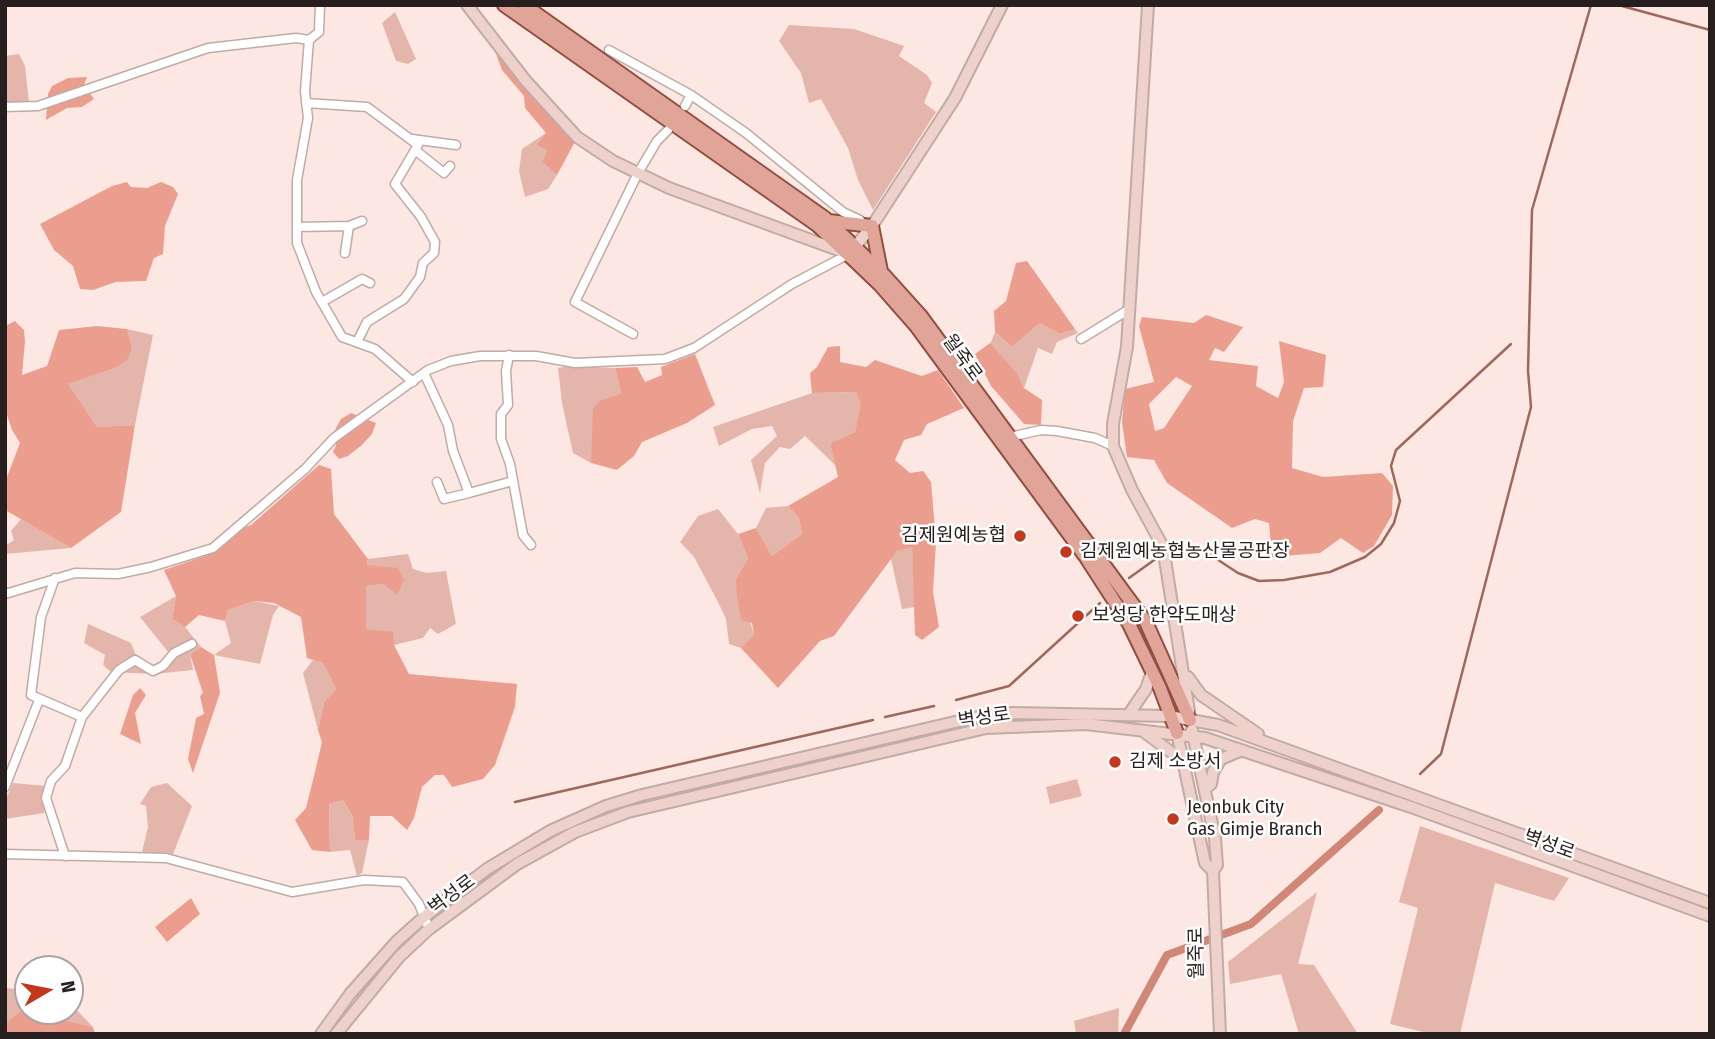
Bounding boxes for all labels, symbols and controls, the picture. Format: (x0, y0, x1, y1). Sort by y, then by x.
street label: 월죽로 (937, 330, 987, 386)
place label: 김제원예농협 (901, 525, 1006, 547)
marker: 김제원예농협 (1012, 528, 1028, 544)
place label: 김제원예농협농산물공판장 (1080, 541, 1290, 563)
marker: 김제원예농협농산물공판장 (1058, 544, 1074, 560)
place label: 보성당 한약도매상 (1092, 605, 1236, 627)
marker: 보성당 한약도매상 (1070, 608, 1086, 624)
street label: 벽성로 (956, 703, 1012, 733)
place label: 김제 소방서 (1129, 751, 1221, 773)
marker: 김제 소방서 (1107, 754, 1123, 770)
place label: Jeonbuk City Gas Gimje Branch (1187, 797, 1322, 841)
marker: Jeonbuk City Gas Gimje Branch (1165, 811, 1181, 827)
street label: 벽성로 (1520, 825, 1578, 865)
street label: 벽성로 (424, 870, 480, 920)
street label: 월죽로 (1185, 927, 1209, 979)
north arrow (14, 955, 84, 1025)
text: N (56, 979, 81, 994)

